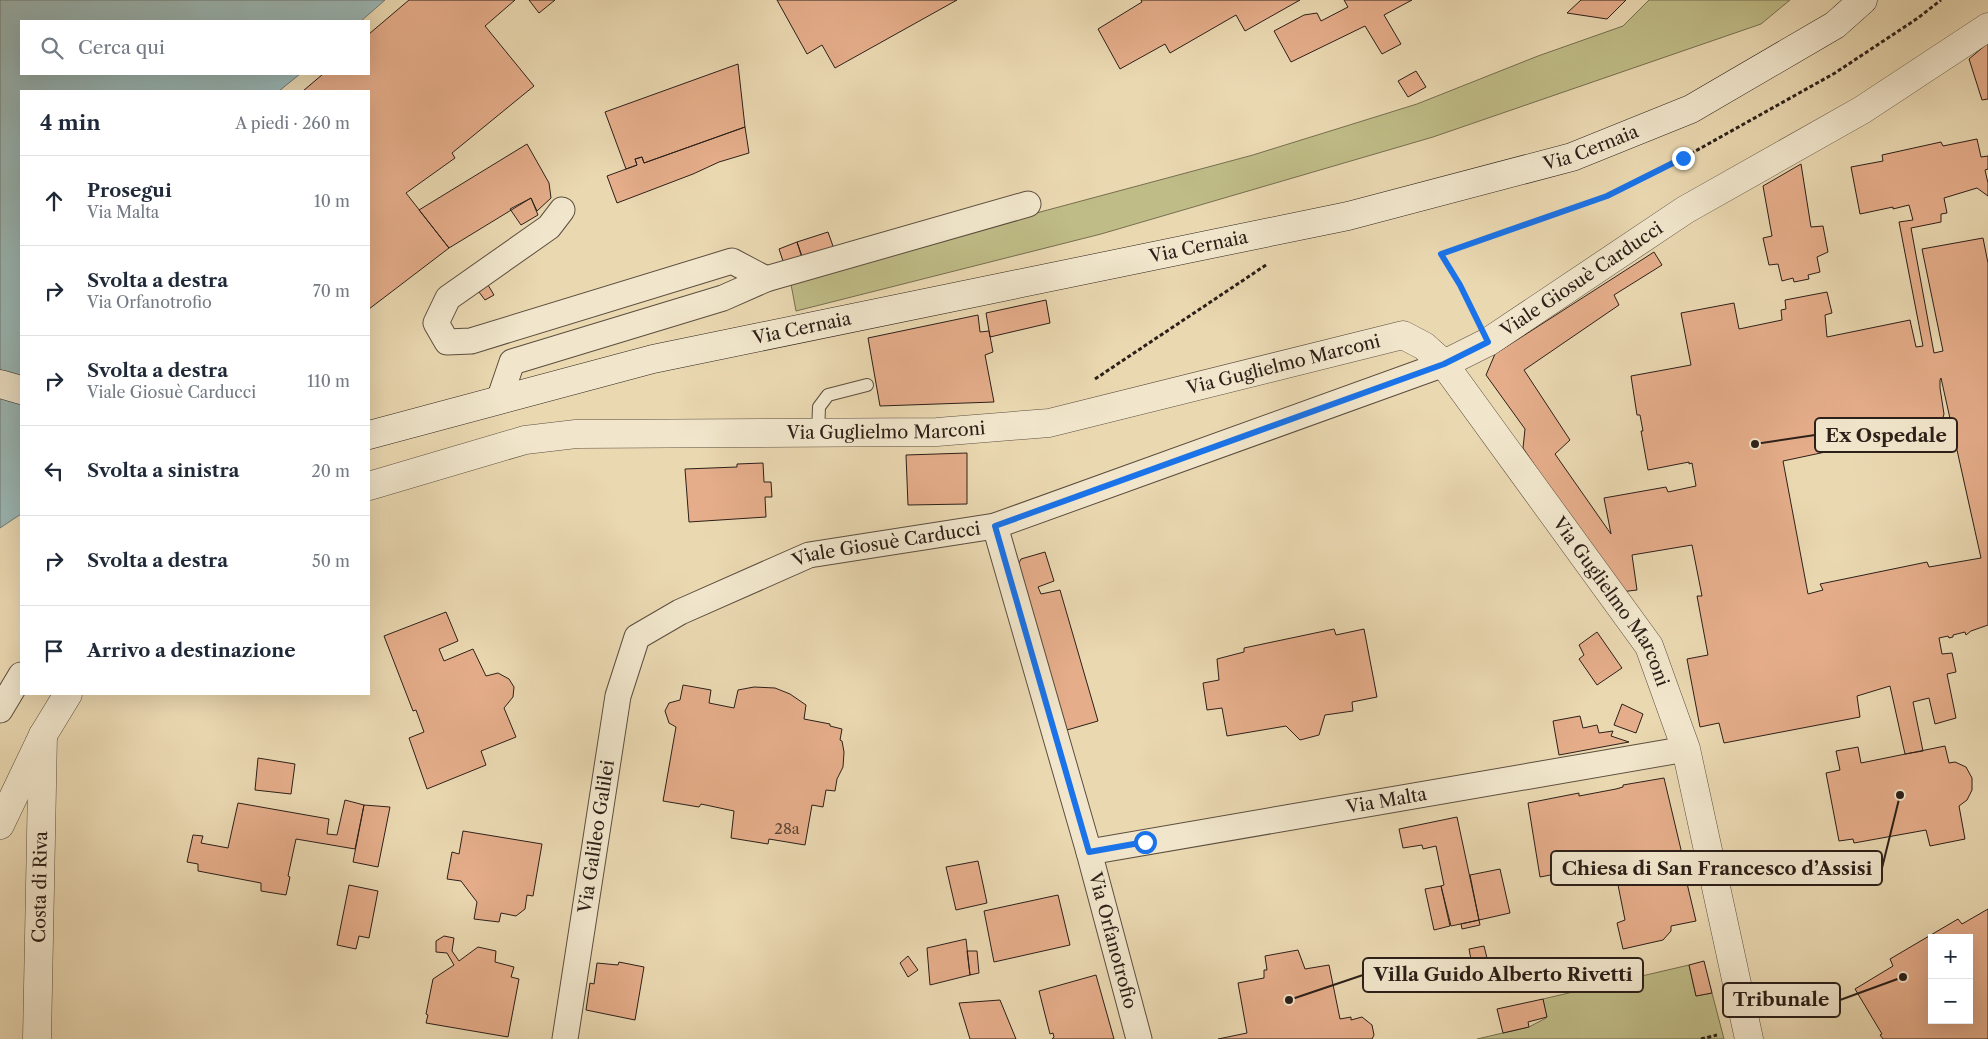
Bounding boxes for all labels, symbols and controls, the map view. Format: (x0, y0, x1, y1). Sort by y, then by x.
search box (20, 20, 370, 75)
icon: search (38, 34, 66, 62)
text: Cerca qui (78, 36, 165, 59)
text: 4 min (40, 110, 101, 135)
text: A piedi · 260 m (235, 113, 350, 133)
street label: Via Cernaia (1540, 120, 1642, 175)
route end (1672, 147, 1695, 170)
text: Prosegui (87, 179, 172, 202)
icon: ahead (40, 187, 68, 215)
text: 10 m (314, 191, 350, 211)
text: Via Malta (87, 202, 159, 222)
street label: Viale Giosuè Carducci (1496, 217, 1667, 342)
street label: Via Cernaia (1146, 226, 1250, 268)
text: Svolta a destra (87, 269, 228, 292)
icon: right (40, 277, 68, 305)
text: 70 m (313, 281, 350, 301)
text: Via Orfanotrofio (87, 292, 212, 312)
street label: Via Cernaia (750, 307, 854, 349)
street label: Via Guglielmo Marconi (1183, 330, 1383, 400)
text: Svolta a destra (87, 359, 228, 382)
icon: right (40, 367, 68, 395)
text: 110 m (307, 371, 350, 391)
text: Viale Giosuè Carducci (87, 382, 256, 402)
street label: Via Guglielmo Marconi (786, 417, 987, 444)
callout: Ex Ospedale (1815, 418, 1957, 452)
text: Ex Ospedale (1825, 424, 1947, 447)
icon: left (40, 457, 68, 485)
text: Svolta a sinistra (87, 459, 240, 482)
text: 20 m (311, 461, 350, 481)
street label: Via Guglielmo Marconi (1547, 512, 1674, 690)
street label: Viale Giosuè Carducci (788, 517, 982, 572)
icon: right (40, 547, 68, 575)
text: Svolta a destra (87, 549, 228, 572)
text: 50 m (312, 551, 350, 571)
icon: arrive (40, 637, 68, 665)
text: Arrivo a destinazione (87, 639, 296, 662)
street label: Via Galileo Galilei (573, 758, 619, 915)
street label: Via Malta (1344, 783, 1429, 819)
house number: 28a (774, 819, 800, 838)
street label: Costa di Riva (28, 831, 52, 943)
route start (1134, 831, 1157, 854)
callout: Chiesa di San Francesco d’Assisi (1551, 851, 1882, 885)
text: Chiesa di San Francesco d’Assisi (1562, 857, 1873, 880)
street label: Via Orfanotrofio (1084, 869, 1141, 1011)
map controls (1928, 934, 1973, 1024)
button: + (1928, 934, 1973, 979)
callout: Villa Guido Alberto Rivetti (1363, 958, 1643, 992)
text: Villa Guido Alberto Rivetti (1372, 963, 1633, 986)
button: − (1928, 979, 1973, 1024)
callout: Tribunale (1723, 983, 1840, 1017)
text: Tribunale (1733, 988, 1829, 1011)

